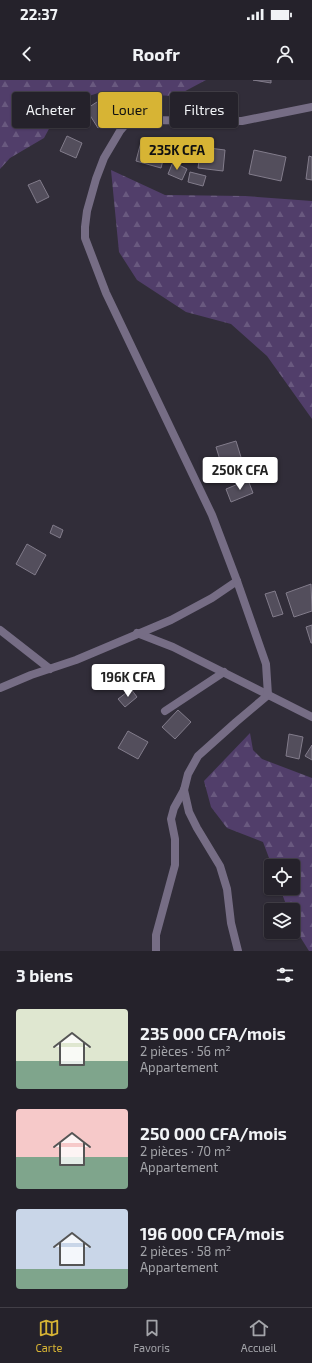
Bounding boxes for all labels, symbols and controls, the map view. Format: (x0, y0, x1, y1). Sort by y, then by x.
text: 22:37 (20, 5, 58, 23)
icon: back (16, 43, 38, 65)
text: Roofr (132, 43, 180, 65)
icon: person (274, 43, 296, 65)
chip: Acheter (12, 92, 90, 128)
chip: Louer (98, 92, 162, 128)
chip: Filtres (170, 92, 238, 128)
pin: 235K CFA (136, 137, 218, 171)
text: 235K CFA (149, 142, 205, 158)
pin: 250K CFA (199, 457, 281, 491)
text: 250K CFA (212, 462, 268, 478)
pin: 196K CFA (87, 664, 169, 698)
text: 196K CFA (101, 669, 155, 685)
map controls (264, 859, 300, 939)
button: locate (264, 859, 300, 895)
button: layers (264, 903, 300, 939)
icon: filters (274, 964, 296, 986)
text: 3 biens (16, 965, 73, 985)
text: 235 000 CFA/mois (140, 1023, 286, 1043)
icon: home (48, 1025, 96, 1073)
text: 2 pièces · 56 m² (140, 1043, 231, 1059)
text: Appartement (140, 1059, 218, 1075)
text: 250 000 CFA/mois (140, 1123, 287, 1143)
icon: home (48, 1125, 96, 1173)
text: 2 pièces · 70 m² (140, 1143, 231, 1159)
text: Appartement (140, 1159, 218, 1175)
text: 196 000 CFA/mois (140, 1223, 284, 1243)
icon: home (48, 1225, 96, 1273)
text: 2 pièces · 58 m² (140, 1243, 231, 1259)
text: Appartement (140, 1259, 218, 1275)
tab: Carte (36, 1317, 62, 1354)
tab: Favoris (133, 1317, 170, 1354)
tab: Accueil (241, 1317, 276, 1354)

